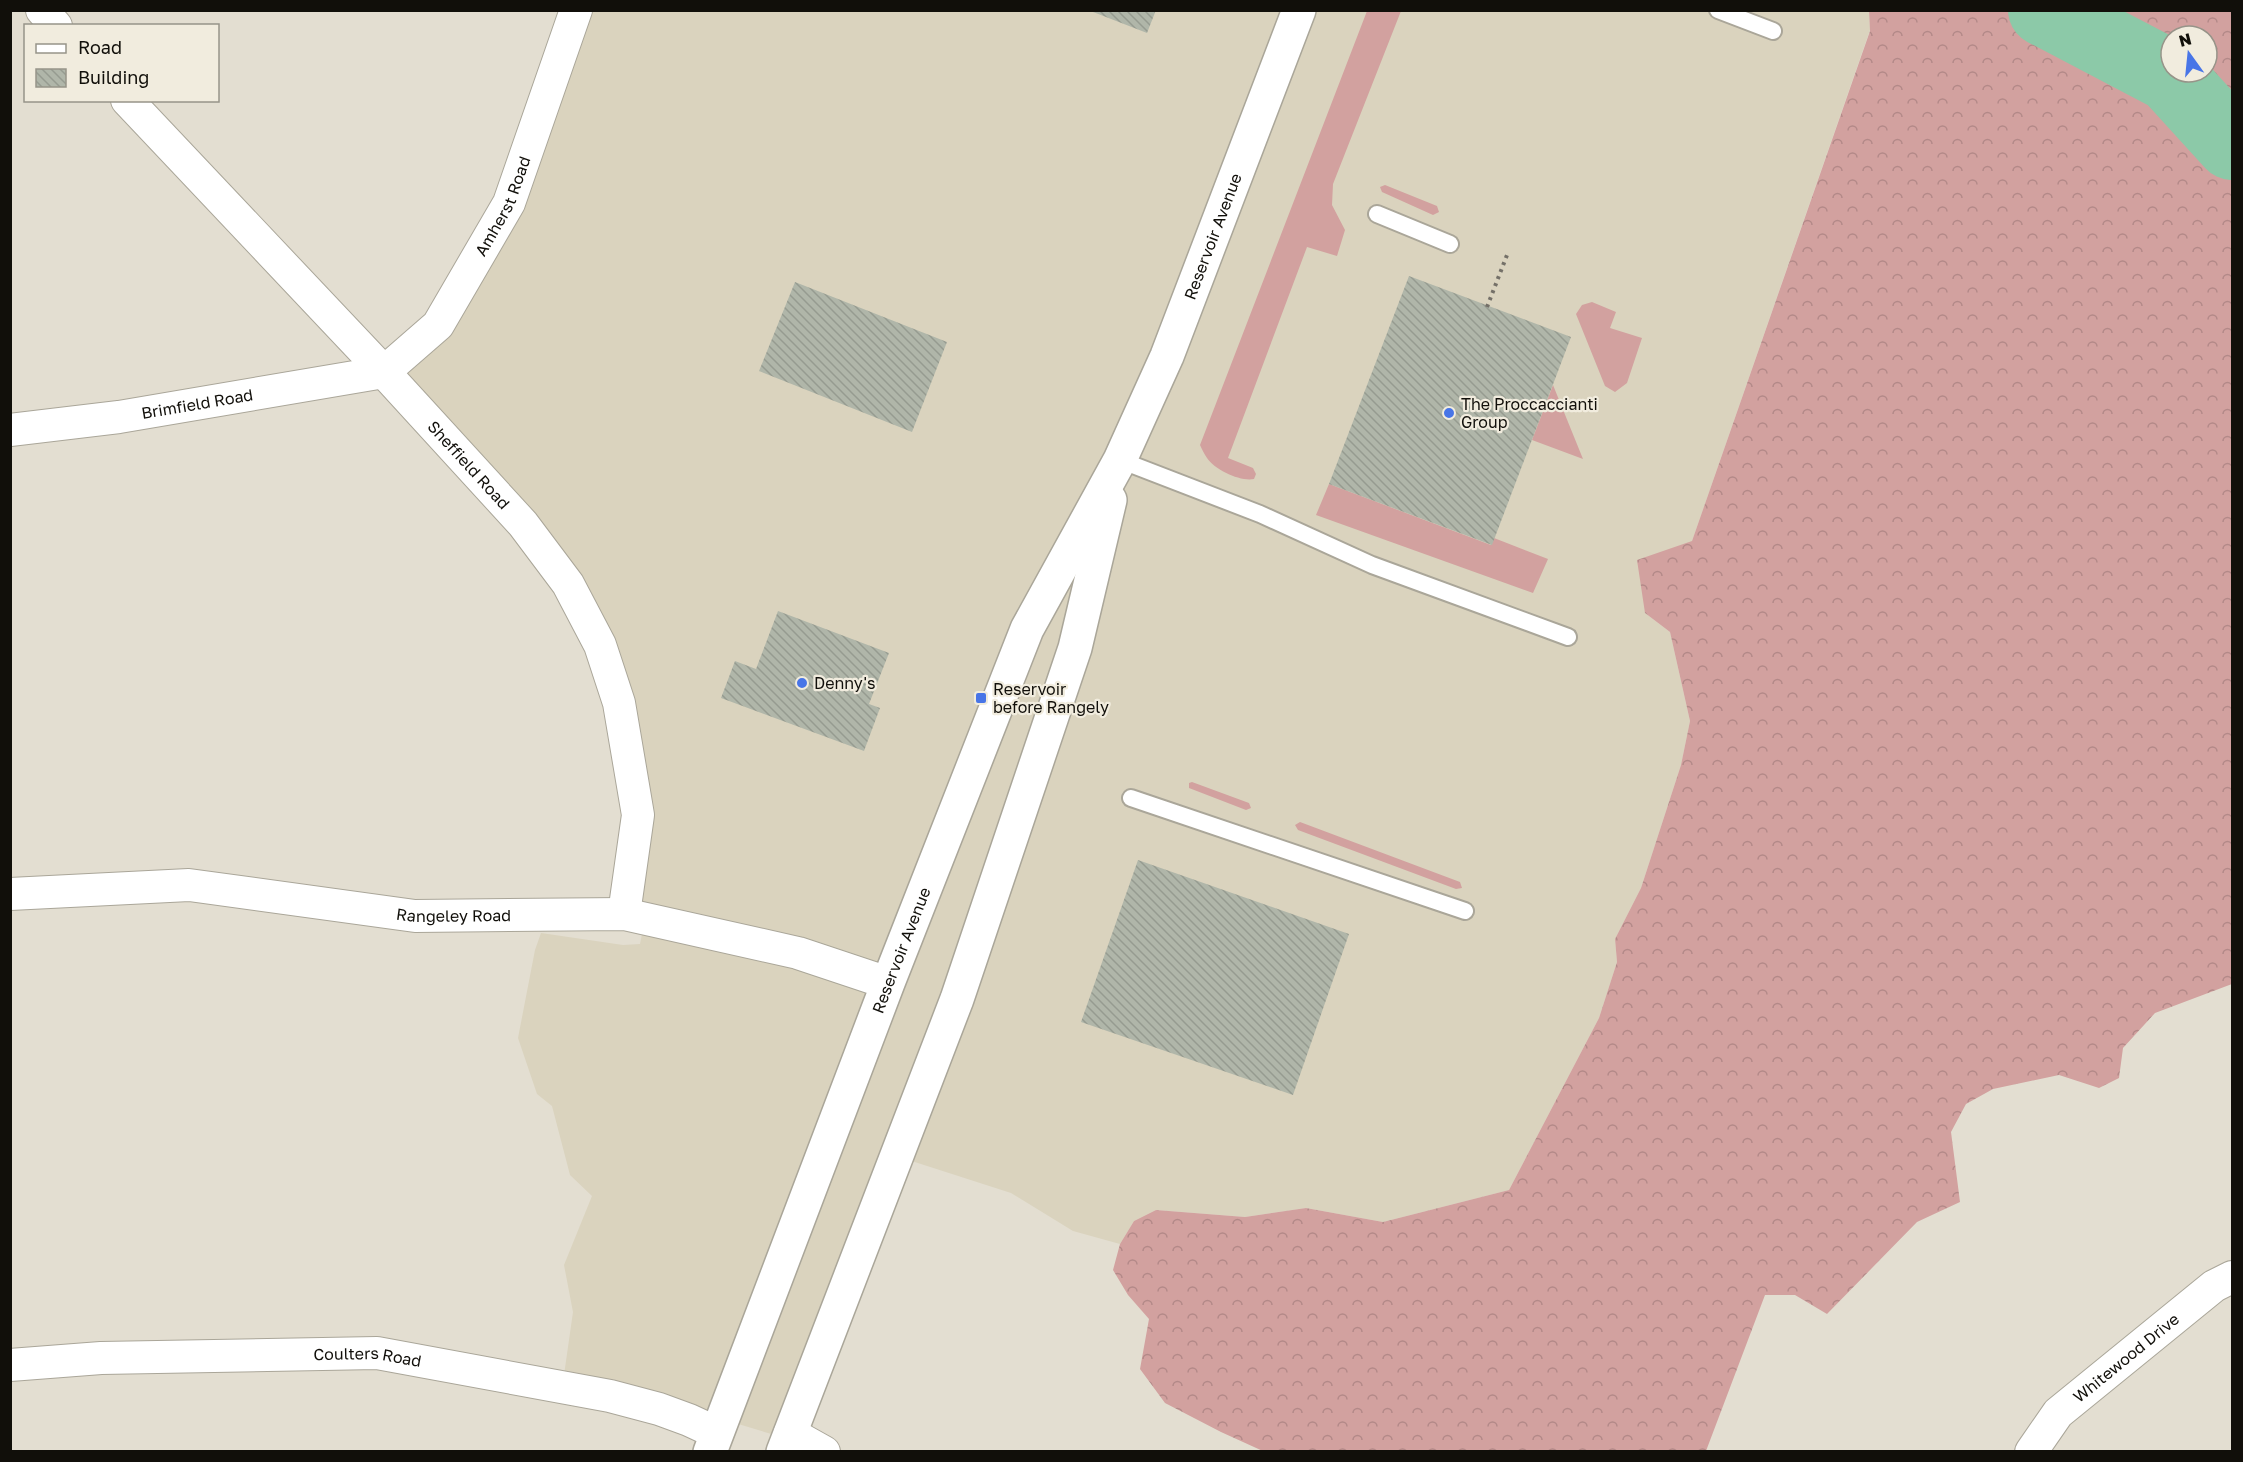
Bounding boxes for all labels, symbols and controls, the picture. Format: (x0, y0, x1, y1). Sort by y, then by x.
legend (24, 24, 219, 102)
north arrow (2159, 24, 2219, 84)
text: N (2177, 28, 2194, 51)
text: Road (78, 36, 122, 58)
text: Building (78, 66, 149, 88)
street label: Amherst Road (470, 154, 534, 259)
street label: Reservoir Avenue (1179, 170, 1246, 302)
street label: Brimfield Road (140, 384, 254, 423)
place label: The Proccaccianti Group (1461, 394, 1598, 432)
marker: The Proccaccianti Group (1442, 406, 1456, 420)
street label: Sheffield Road (423, 416, 514, 513)
place label: Denny's (814, 673, 875, 693)
marker: Denny's (795, 676, 809, 690)
place label: Reservoir before Rangely (993, 679, 1109, 717)
marker: Reservoir before Rangely (974, 691, 988, 705)
street label: Reservoir Avenue (867, 884, 935, 1016)
street label: Rangeley Road (395, 904, 511, 926)
street label: Whitewood Drive (2069, 1309, 2183, 1407)
street label: Coulters Road (313, 1343, 423, 1371)

